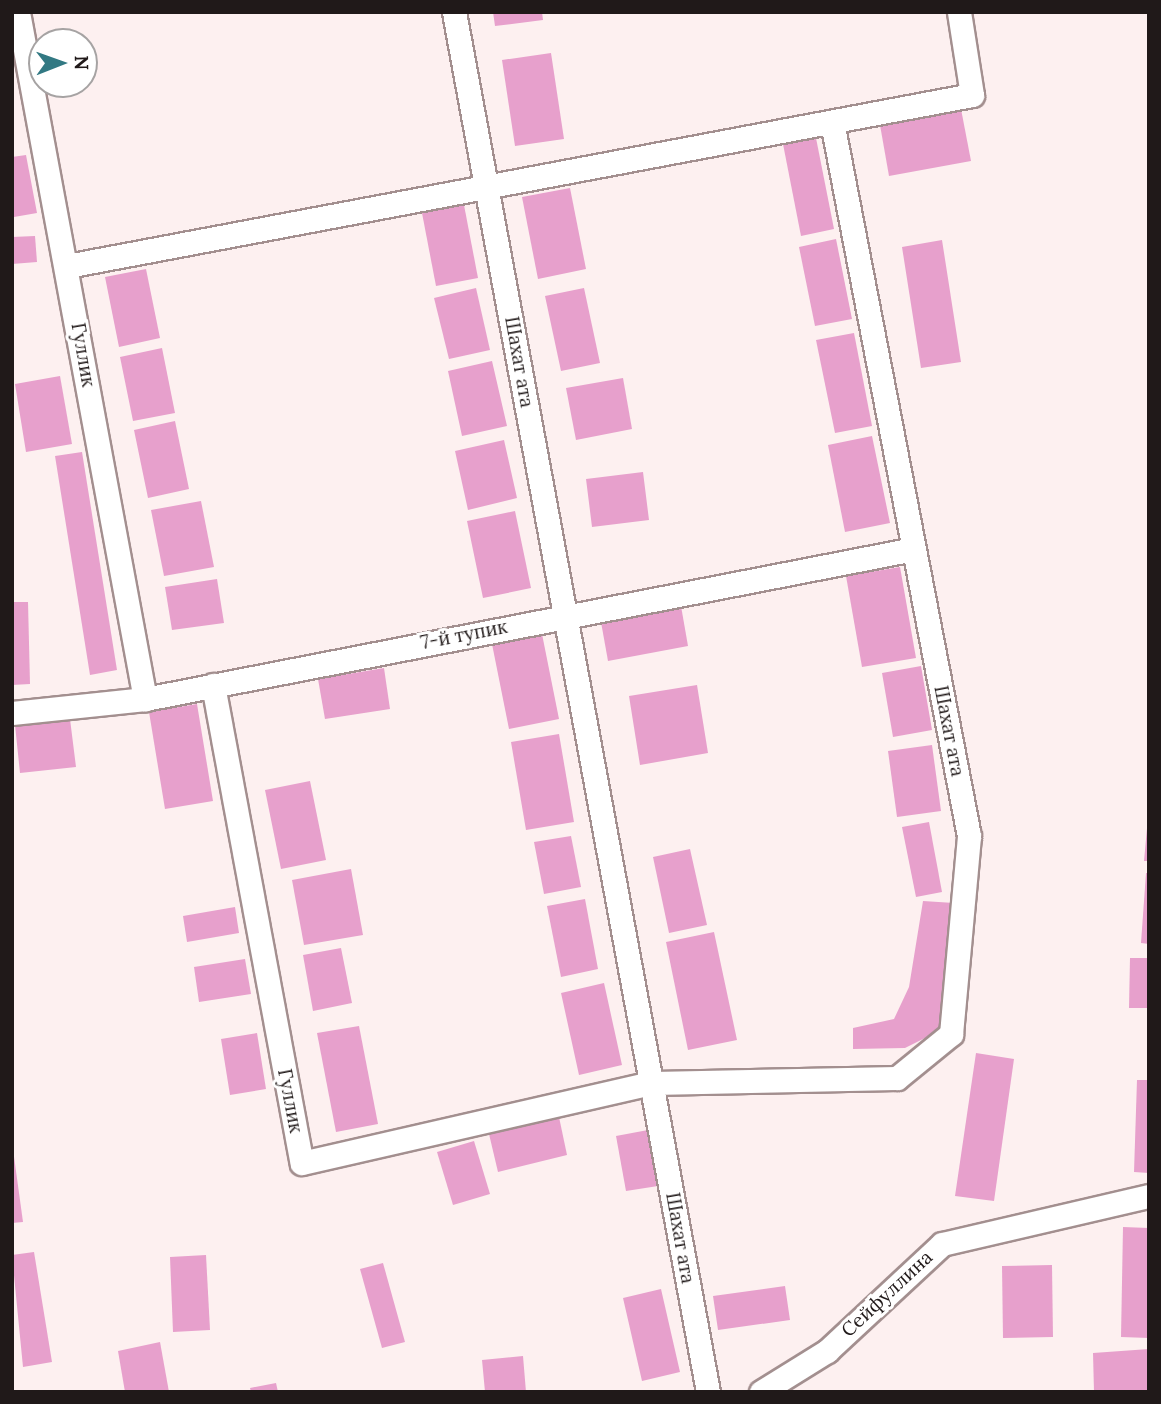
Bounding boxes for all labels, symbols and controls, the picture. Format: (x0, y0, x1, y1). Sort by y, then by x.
north arrow (28, 28, 98, 98)
text: N (70, 55, 94, 70)
street label: Шахат ата (500, 315, 538, 409)
street label: Гуллик (66, 321, 100, 389)
street label: 7-й тупик (419, 615, 509, 655)
street label: Шахат ата (929, 684, 969, 778)
street label: Гуллик (273, 1067, 307, 1135)
street label: Шахат ата (661, 1191, 699, 1285)
street label: Сейфуллина (837, 1246, 937, 1342)

